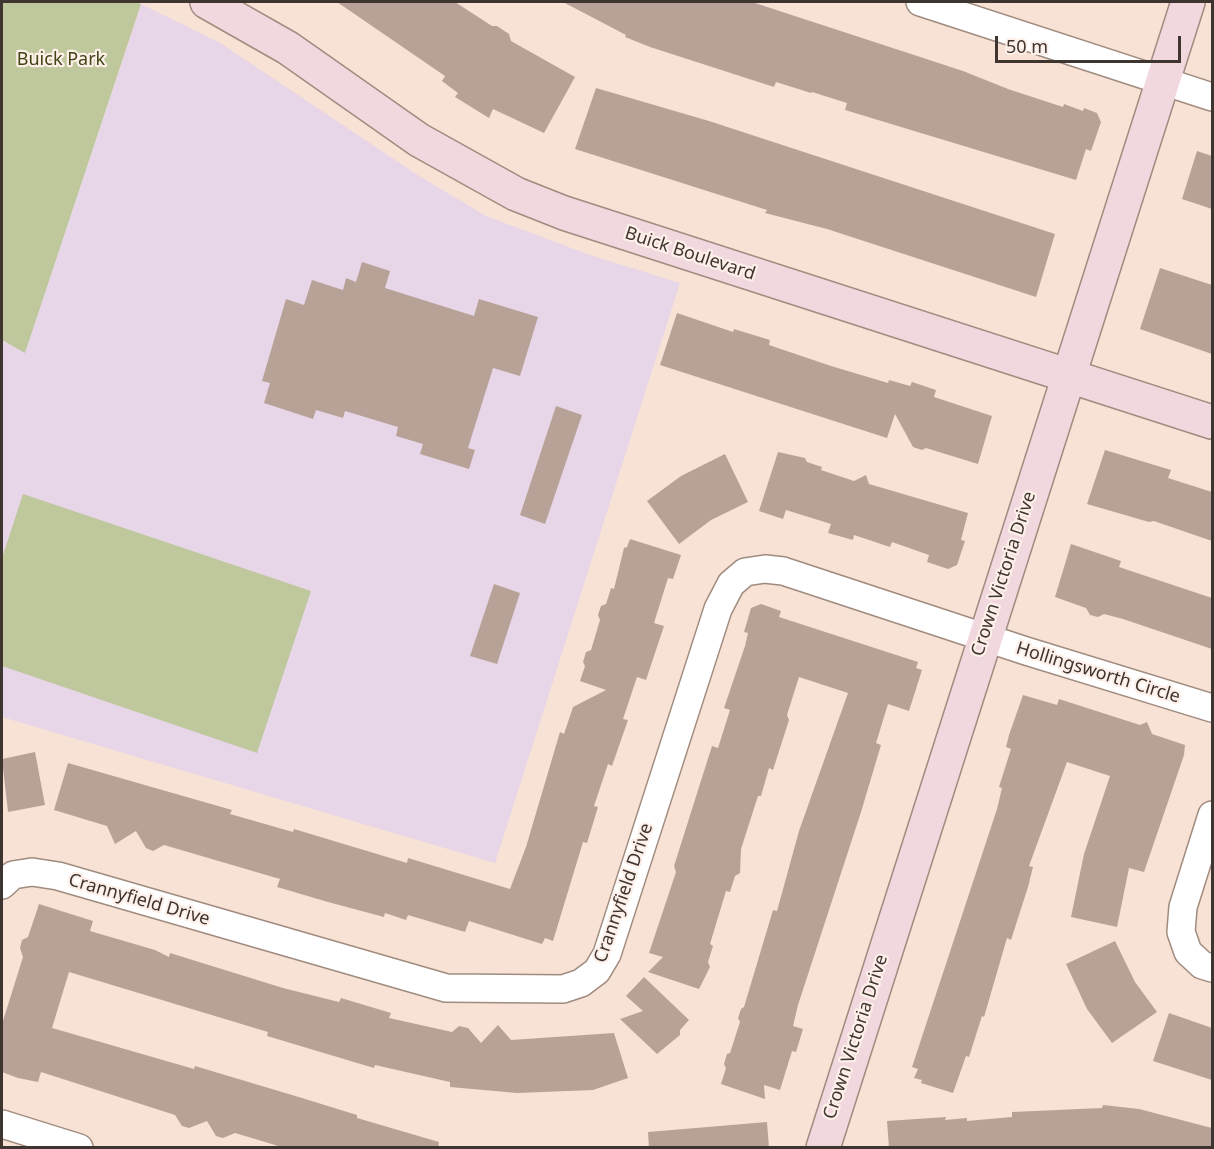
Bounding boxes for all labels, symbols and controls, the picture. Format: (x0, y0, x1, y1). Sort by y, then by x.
scale bar (998, 24, 1184, 62)
text: 50 m (1006, 34, 1048, 58)
park label: Buick Park (17, 49, 105, 71)
street label: Buick Boulevard (622, 223, 758, 285)
street label: Crown Victoria Drive (967, 489, 1041, 659)
street label: Hollingsworth Circle (1013, 638, 1183, 708)
street label: Crannyfield Drive (590, 821, 658, 965)
street label: Crannyfield Drive (66, 870, 212, 930)
street label: Crown Victoria Drive (819, 952, 893, 1122)

